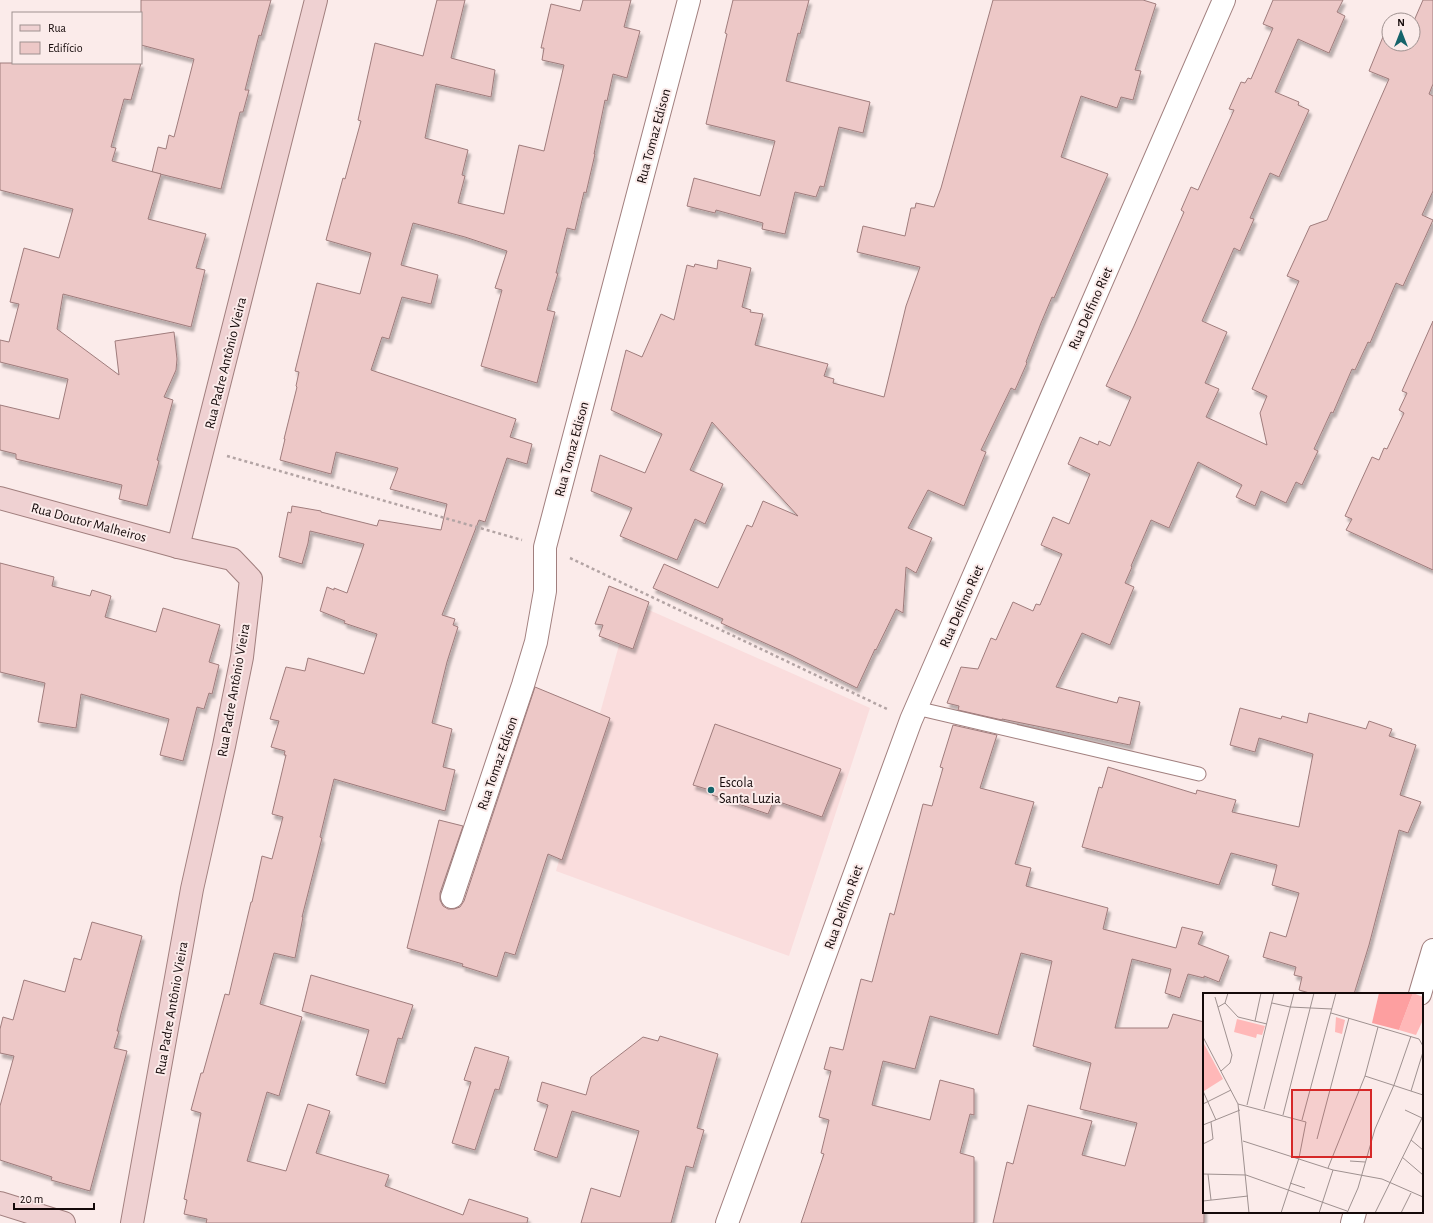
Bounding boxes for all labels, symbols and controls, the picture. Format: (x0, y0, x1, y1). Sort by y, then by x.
legend (12, 12, 142, 64)
north arrow (1381, 12, 1421, 52)
text: N (1397, 17, 1405, 28)
text: Rua (48, 22, 67, 34)
text: Edifício (48, 42, 83, 54)
street label: Rua Tomaz Edison (635, 87, 673, 185)
street label: Rua Delfino Riet (1066, 265, 1116, 352)
street label: Rua Padre Antônio Vieira (203, 295, 249, 431)
street label: Rua Tomaz Edison (553, 400, 591, 498)
street label: Rua Doutor Malheiros (30, 501, 148, 545)
street label: Rua Delfino Riet (937, 563, 987, 650)
street label: Rua Padre Antônio Vieira (215, 622, 253, 758)
street label: Rua Tomaz Edison (475, 715, 521, 812)
place label: Escola Santa Luzia (719, 776, 781, 806)
marker: Escola Santa Luzia (706, 785, 716, 795)
street label: Rua Delfino Riet (822, 863, 866, 951)
street label: Rua Padre Antônio Vieira (153, 940, 191, 1076)
inset map (1203, 993, 1423, 1213)
scale bar (14, 1185, 94, 1211)
text: 20 m (20, 1193, 43, 1205)

